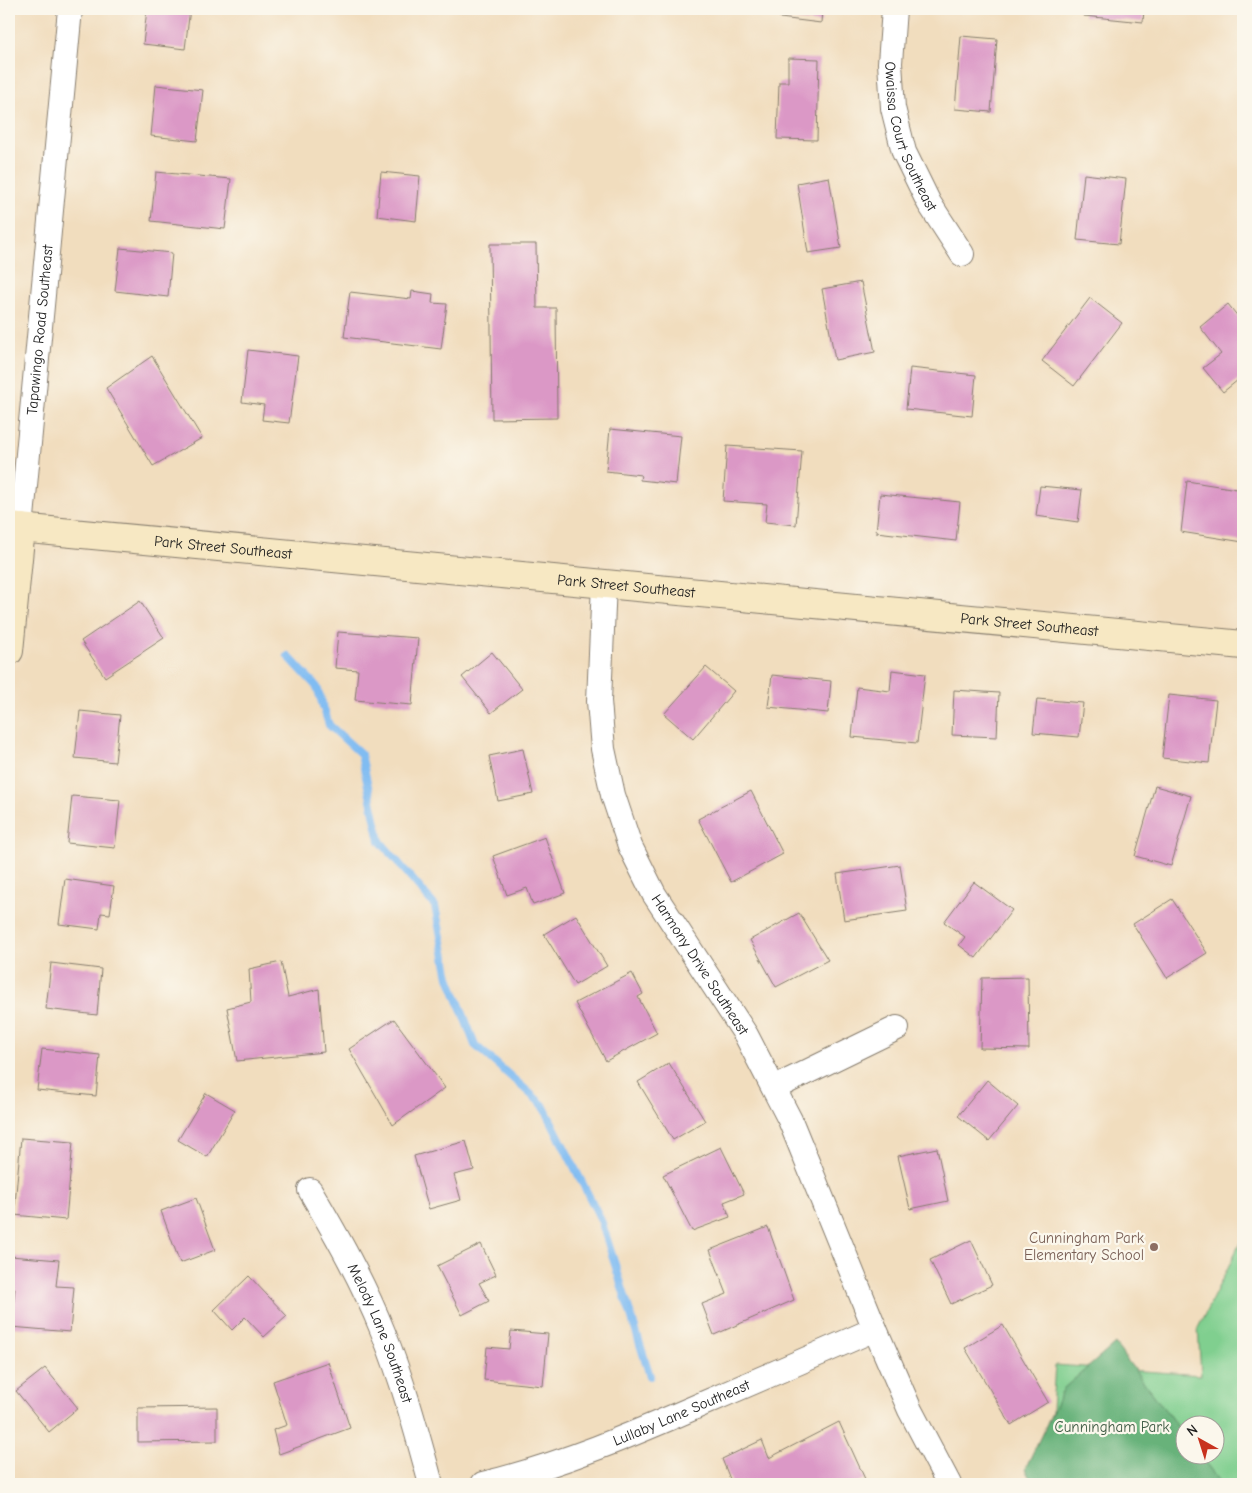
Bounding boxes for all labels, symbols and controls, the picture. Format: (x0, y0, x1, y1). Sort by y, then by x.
street label: Owaissa Court Southeast (881, 61, 941, 215)
street label: Tapawingo Road Southeast (23, 243, 57, 416)
street label: Park Street Southeast (153, 532, 293, 563)
street label: Park Street Southeast (556, 570, 697, 602)
street label: Park Street Southeast (960, 609, 1100, 640)
street label: Harmony Drive Southeast (648, 891, 753, 1039)
place label: Cunningham Park Elementary School (1024, 1229, 1145, 1264)
marker: Cunningham Park Elementary School (1148, 1241, 1160, 1253)
street label: Melody Lane Southeast (344, 1261, 417, 1406)
street label: Lullaby Lane Southeast (610, 1375, 753, 1450)
north arrow (1174, 1416, 1224, 1466)
park label: Cunningham Park (1054, 1418, 1170, 1436)
text: N (1183, 1421, 1201, 1440)

